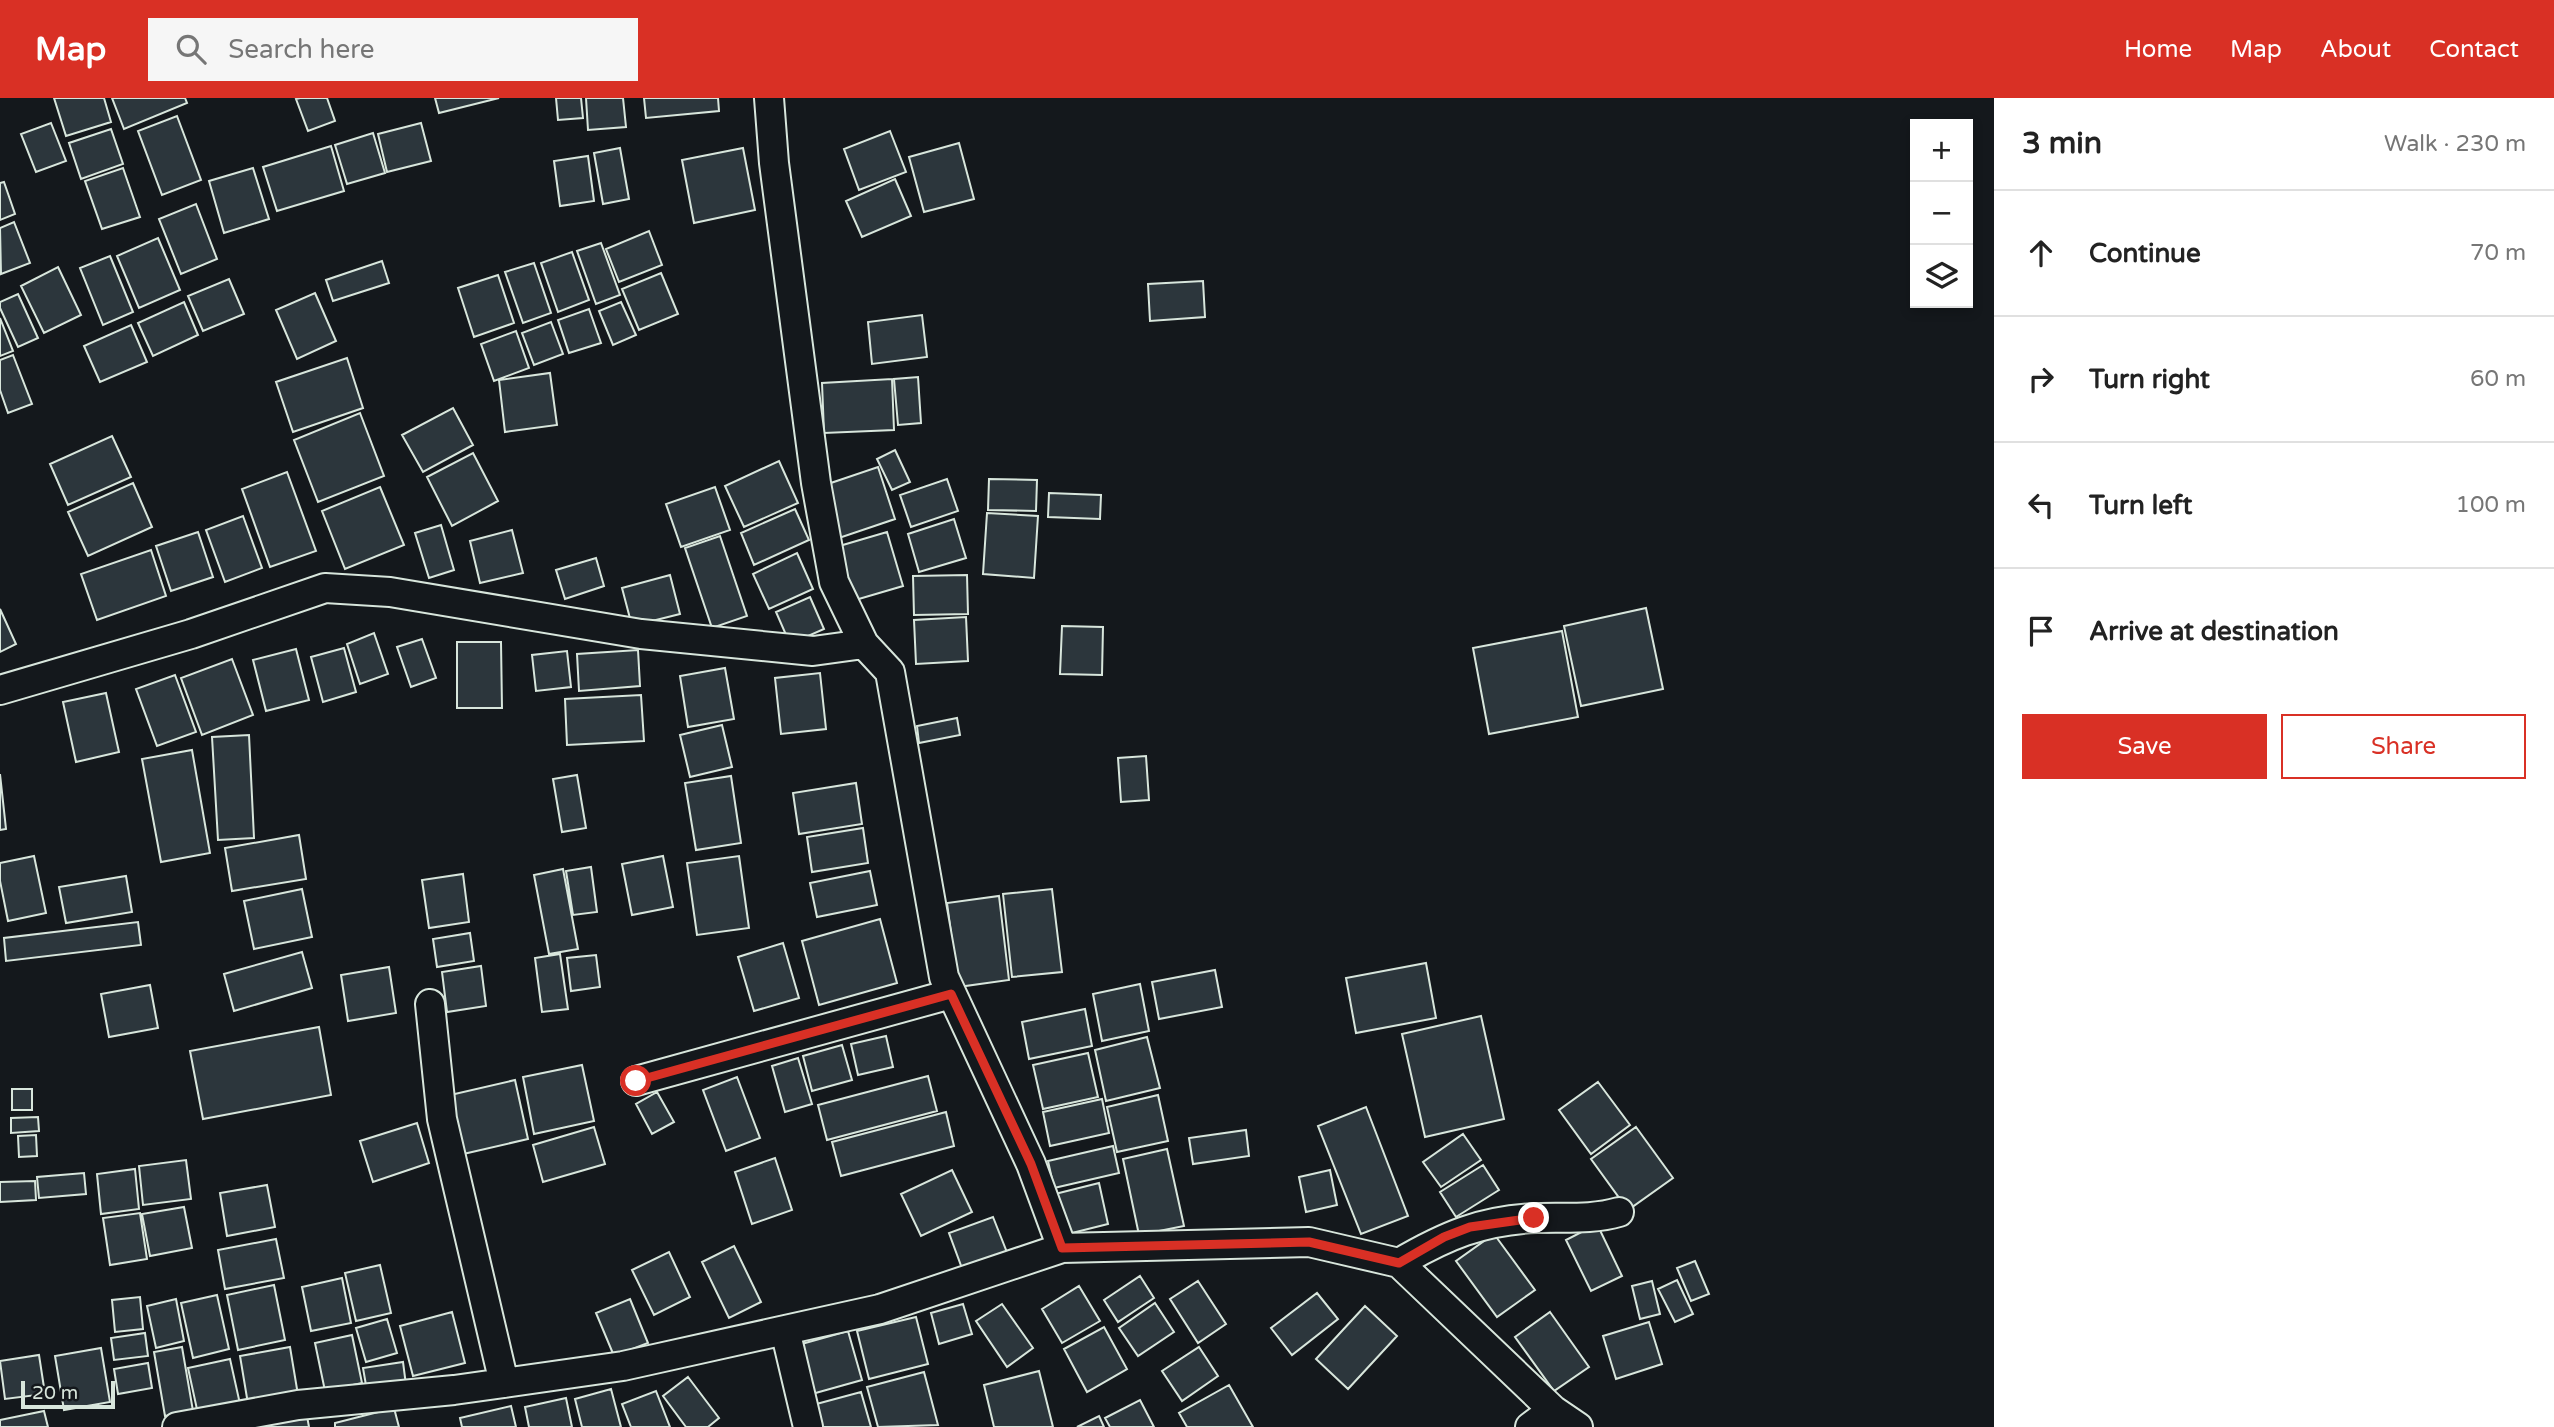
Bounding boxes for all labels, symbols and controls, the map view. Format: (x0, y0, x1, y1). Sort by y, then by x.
search box (148, 18, 638, 81)
text: Map (35, 30, 106, 69)
icon: search (172, 30, 210, 68)
text: Search here (228, 34, 374, 65)
text: Home (2124, 35, 2192, 64)
text: Map (2230, 35, 2282, 64)
text: About (2320, 35, 2391, 64)
text: Contact (2429, 35, 2519, 64)
map controls (1910, 119, 1973, 308)
button: + (1910, 119, 1973, 182)
text: 3 min (2022, 125, 2102, 162)
text: Walk · 230 m (2384, 130, 2526, 158)
button: − (1910, 182, 1973, 245)
icon: ahead (2022, 234, 2060, 272)
text: Continue (2089, 238, 2201, 269)
text: 70 m (2470, 239, 2526, 267)
button: layers (1910, 245, 1973, 308)
icon: right (2022, 360, 2060, 398)
text: Turn right (2089, 364, 2210, 395)
text: 60 m (2470, 365, 2526, 393)
icon: left (2022, 486, 2060, 524)
text: Turn left (2089, 490, 2192, 521)
text: 100 m (2456, 491, 2526, 519)
icon: arrive (2022, 612, 2060, 650)
text: Arrive at destination (2089, 616, 2339, 647)
button: Save (2022, 714, 2267, 779)
button: Share (2281, 714, 2526, 779)
route start (620, 1065, 651, 1096)
route end (1518, 1202, 1549, 1233)
scale bar (21, 1378, 116, 1410)
text: 20 m (32, 1382, 78, 1404)

